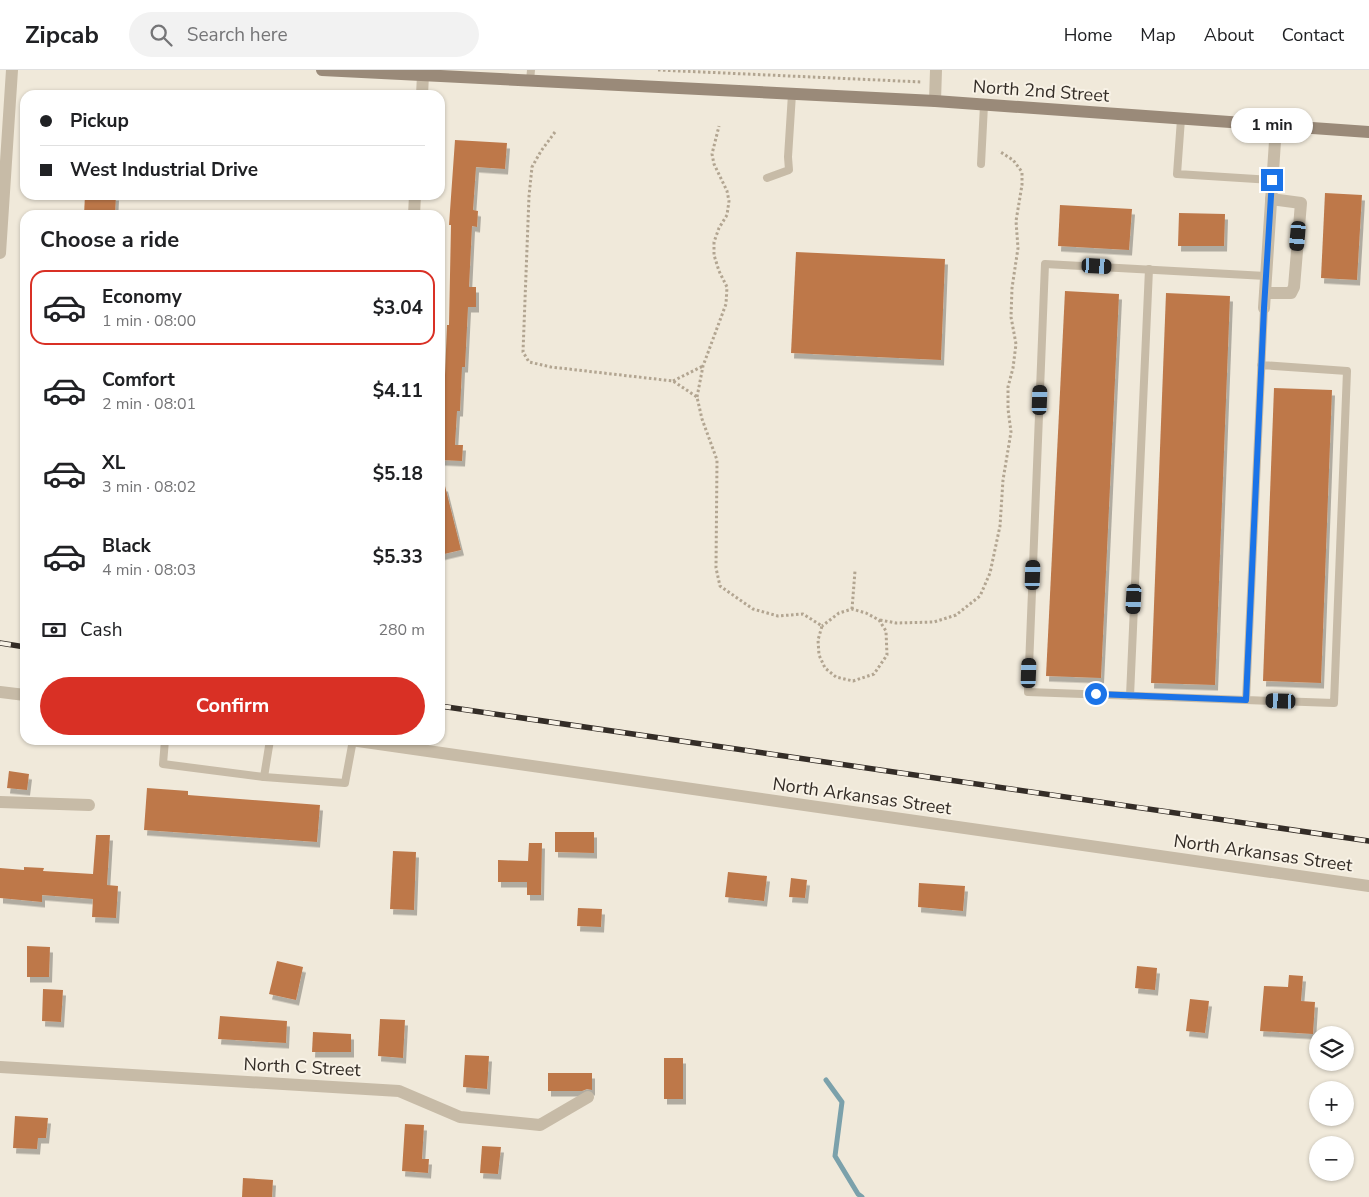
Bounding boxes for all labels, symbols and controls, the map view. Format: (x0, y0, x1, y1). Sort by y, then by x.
search box (129, 12, 479, 57)
text: Zipcab (25, 19, 99, 51)
icon: search (147, 21, 175, 49)
text: Search here (187, 22, 288, 48)
text: Home (1064, 23, 1112, 47)
text: Map (1140, 23, 1176, 47)
text: About (1204, 23, 1254, 47)
text: Contact (1282, 23, 1344, 47)
street label: North 2nd Street (972, 74, 1111, 108)
text: Pickup (70, 108, 129, 134)
callout: 1 min (1231, 108, 1313, 142)
text: 1 min (1251, 114, 1293, 136)
text: West Industrial Drive (70, 157, 258, 183)
route end (1261, 169, 1283, 191)
car (1289, 220, 1306, 252)
text: Choose a ride (40, 225, 179, 255)
car (1081, 258, 1112, 274)
text: Economy (102, 284, 182, 310)
icon: car (42, 285, 87, 330)
text: $3.04 (373, 295, 423, 321)
text: 1 min · 08:00 (102, 310, 196, 332)
text: Comfort (102, 367, 175, 393)
icon: car (42, 368, 87, 413)
text: $4.11 (373, 378, 423, 404)
car (1031, 385, 1048, 415)
text: 2 min · 08:01 (102, 393, 196, 415)
text: XL (102, 450, 125, 476)
icon: car (42, 451, 87, 496)
text: $5.18 (373, 461, 423, 487)
text: 3 min · 08:02 (102, 476, 196, 498)
text: Black (102, 533, 151, 559)
icon: car (42, 534, 87, 579)
text: $5.33 (373, 544, 423, 570)
text: 4 min · 08:03 (102, 559, 196, 581)
car (1024, 560, 1041, 590)
car (1125, 584, 1142, 614)
icon: cash (40, 616, 68, 644)
text: Cash (80, 617, 122, 643)
text: 280 m (378, 619, 425, 641)
car (1020, 658, 1037, 688)
button: Confirm (40, 677, 425, 735)
route start (1085, 683, 1107, 705)
car (1265, 693, 1296, 709)
street label: North Arkansas Street (771, 772, 954, 821)
street label: North Arkansas Street (1172, 829, 1355, 878)
map controls (1309, 1026, 1354, 1181)
button: layers (1309, 1026, 1354, 1071)
street label: North C Street (243, 1052, 362, 1082)
button: + (1309, 1081, 1354, 1126)
button: − (1309, 1136, 1354, 1181)

